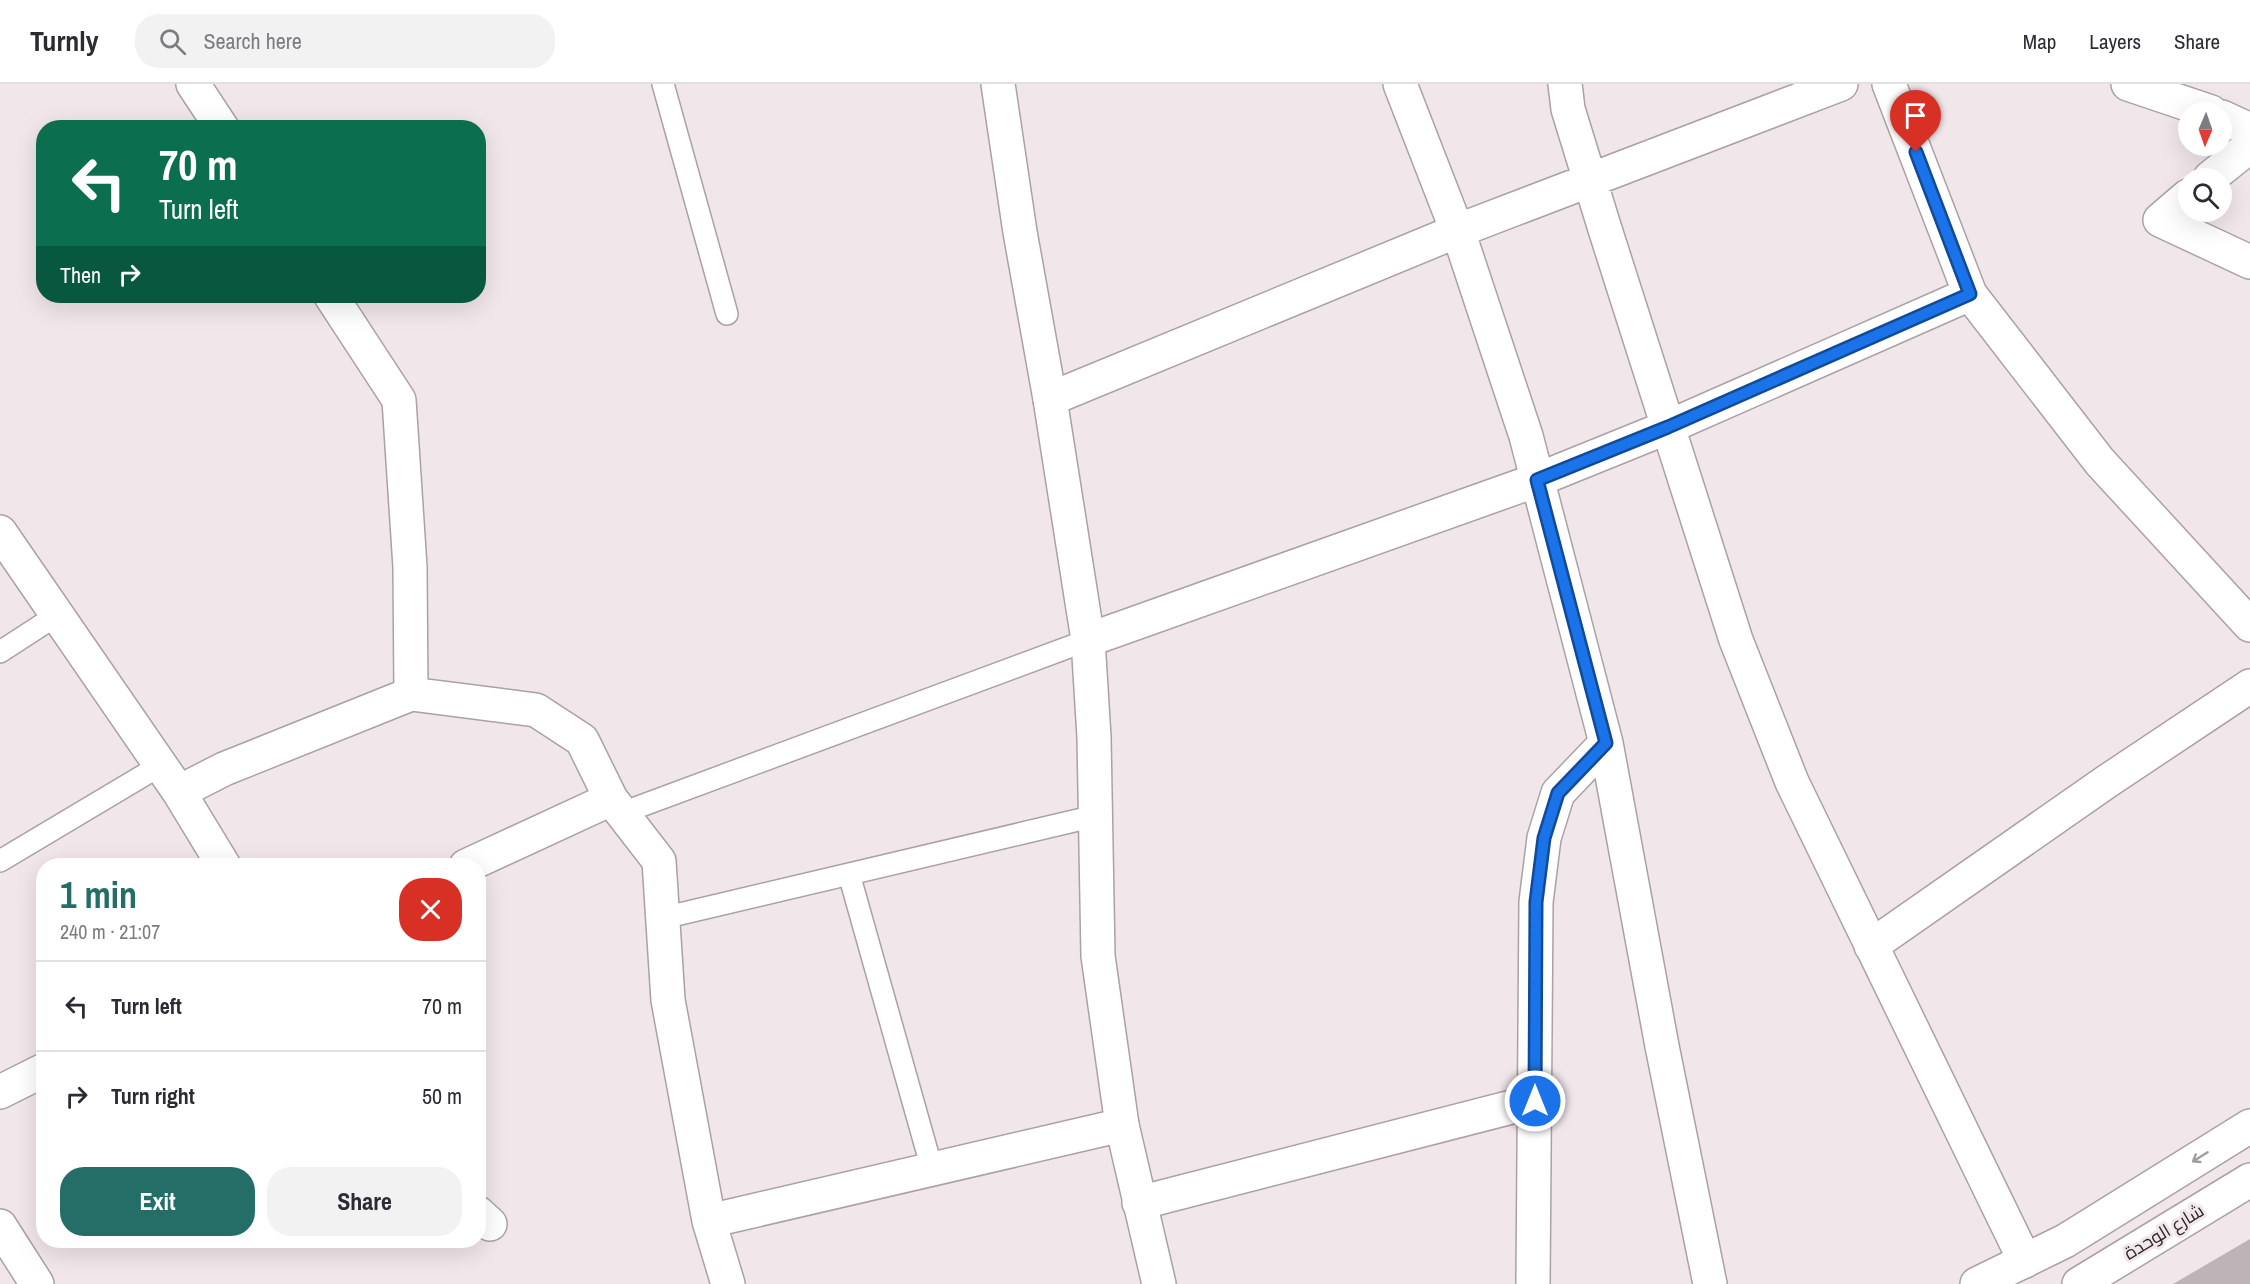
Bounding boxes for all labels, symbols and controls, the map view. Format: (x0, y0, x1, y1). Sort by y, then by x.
search box (135, 14, 555, 68)
text: Turnly (30, 22, 99, 60)
icon: search (156, 25, 189, 58)
text: Search here (204, 26, 302, 56)
text: Map (2023, 27, 2056, 56)
text: Layers (2089, 27, 2141, 56)
text: Share (2174, 27, 2220, 56)
pin (1890, 90, 1941, 152)
icon: arrive (1899, 99, 1932, 132)
north arrow (2178, 102, 2232, 156)
map controls (2178, 102, 2232, 222)
text: 70 m (159, 137, 238, 193)
icon: left (60, 144, 138, 222)
button: search (2178, 168, 2232, 222)
text: Turn left (159, 191, 238, 227)
icon: right (113, 258, 146, 291)
text: Then (60, 260, 101, 290)
text: 1 min (60, 871, 137, 919)
button: close (399, 878, 462, 941)
text: 240 m · 21:07 (60, 918, 160, 945)
icon: left (60, 990, 93, 1023)
text: Turn left (111, 991, 182, 1021)
text: 70 m (422, 991, 462, 1021)
position arrow (1503, 1069, 1567, 1133)
icon: right (60, 1080, 93, 1113)
text: Turn right (111, 1081, 195, 1111)
text: 50 m (422, 1081, 462, 1111)
one-way arrow (2192, 1152, 2209, 1164)
button: Exit (60, 1167, 255, 1236)
button: Share (267, 1167, 462, 1236)
street label: شارع الوحدة (2119, 1198, 2208, 1265)

